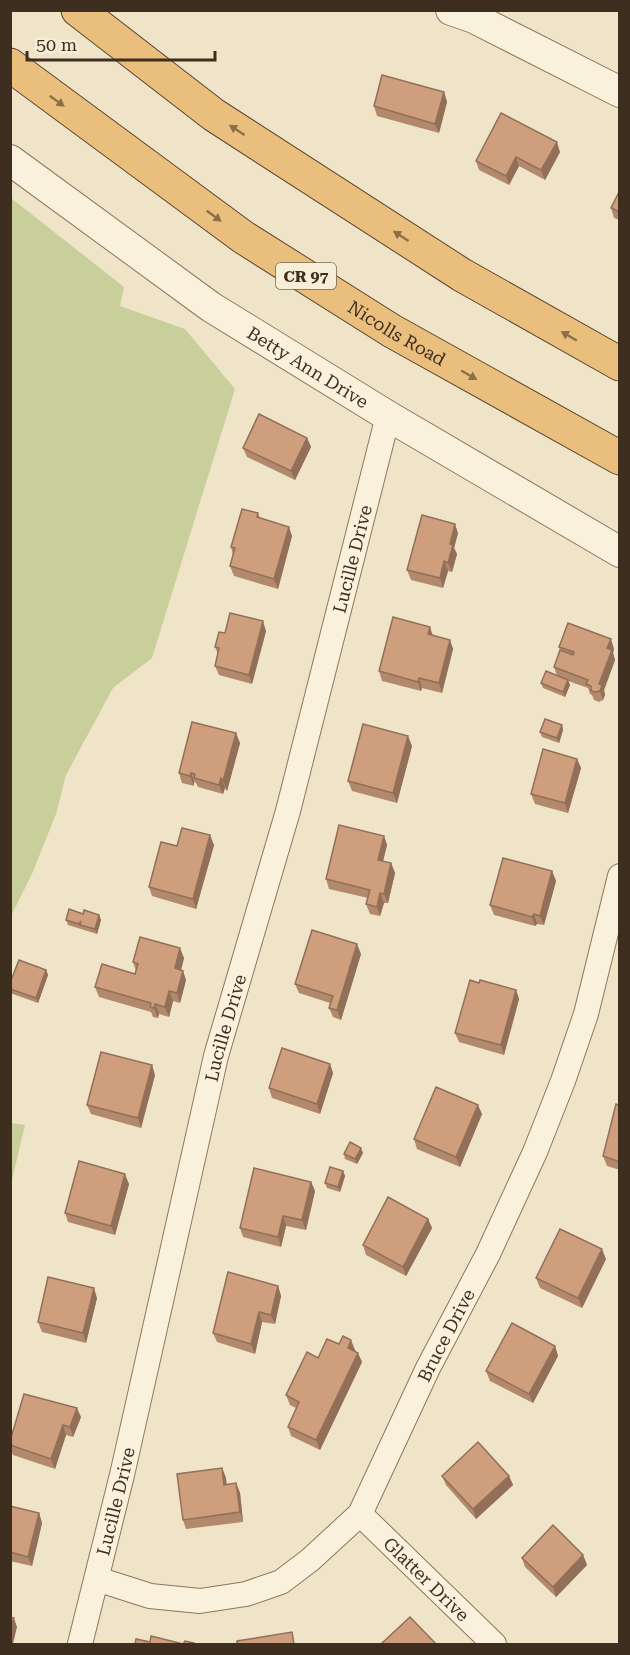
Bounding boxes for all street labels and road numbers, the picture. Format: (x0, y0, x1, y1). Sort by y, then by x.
road number: CR 97 (276, 263, 336, 289)
street label: Nicolls Road (344, 296, 450, 370)
street label: Betty Ann Drive (244, 322, 373, 412)
street label: Lucille Drive (328, 502, 376, 615)
street label: Lucille Drive (200, 972, 250, 1084)
street label: Bruce Drive (413, 1285, 478, 1385)
street label: Lucille Drive (92, 1445, 138, 1558)
street label: Glatter Drive (379, 1532, 474, 1625)

